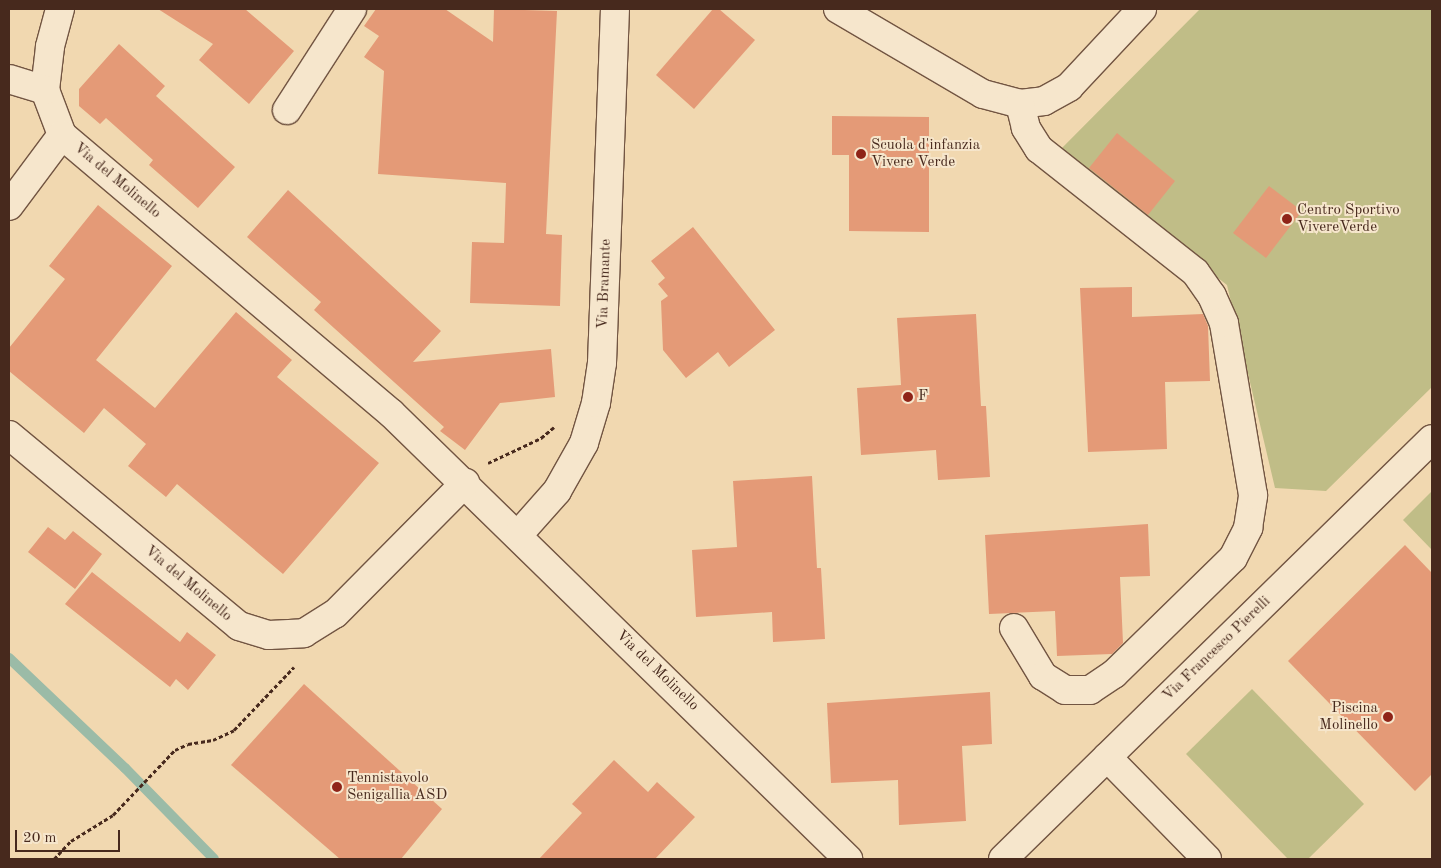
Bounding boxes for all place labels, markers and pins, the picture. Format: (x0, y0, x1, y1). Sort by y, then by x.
place label: Scuola d'infanzia Vivere Verde (871, 136, 980, 171)
marker: Scuola d'infanzia Vivere Verde (855, 148, 867, 160)
place label: Centro Sportivo VivereVerde (1297, 201, 1400, 236)
marker: Centro Sportivo VivereVerde (1281, 213, 1293, 225)
place label: F (918, 388, 928, 406)
marker: F (902, 391, 914, 403)
place label: Piscina Molinello (1319, 699, 1378, 734)
marker: Piscina Molinello (1382, 711, 1394, 723)
place label: Tennistavolo Senigallia ASD (347, 769, 447, 804)
marker: Tennistavolo Senigallia ASD (331, 781, 343, 793)

